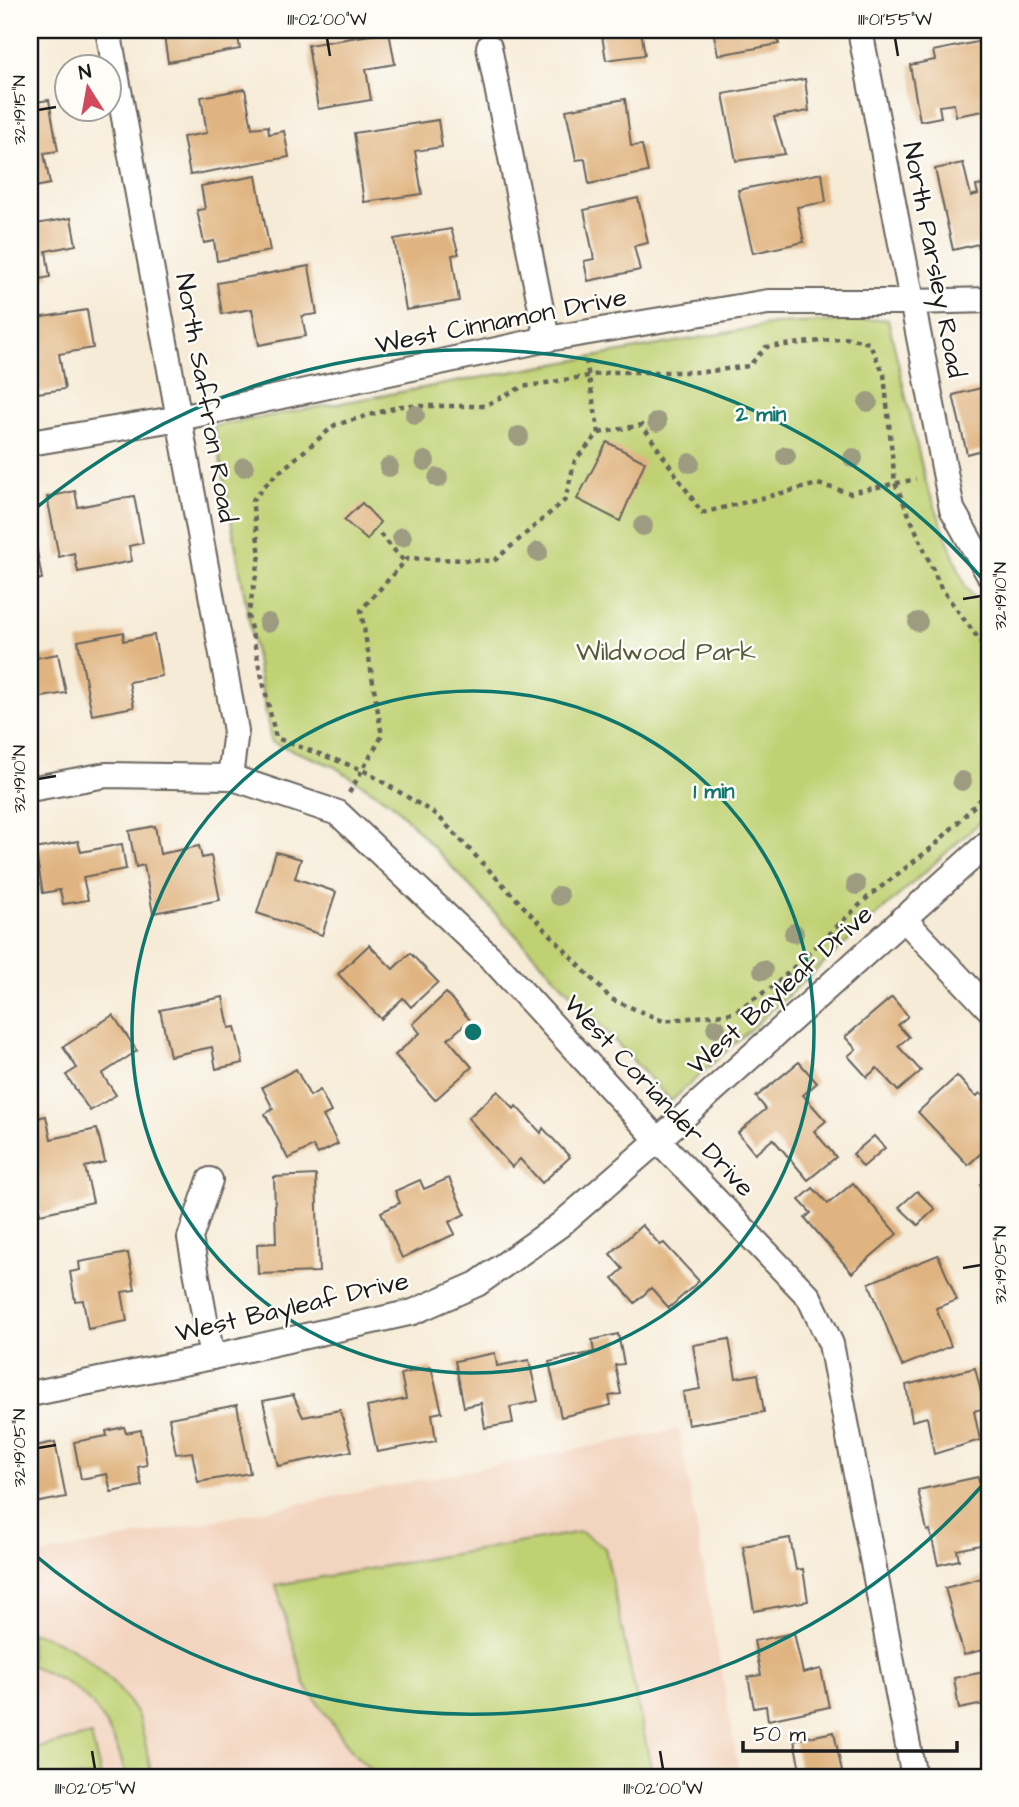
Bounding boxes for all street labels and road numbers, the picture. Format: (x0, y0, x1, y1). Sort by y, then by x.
street label: North Parsley Road (892, 139, 974, 381)
street label: North Saffron Road (166, 271, 246, 525)
street label: West Cinnamon Drive (372, 279, 630, 363)
street label: West Bayleaf Drive (679, 897, 882, 1085)
street label: West Coriander Drive (556, 987, 762, 1205)
street label: West Bayleaf Drive (172, 1263, 413, 1353)

